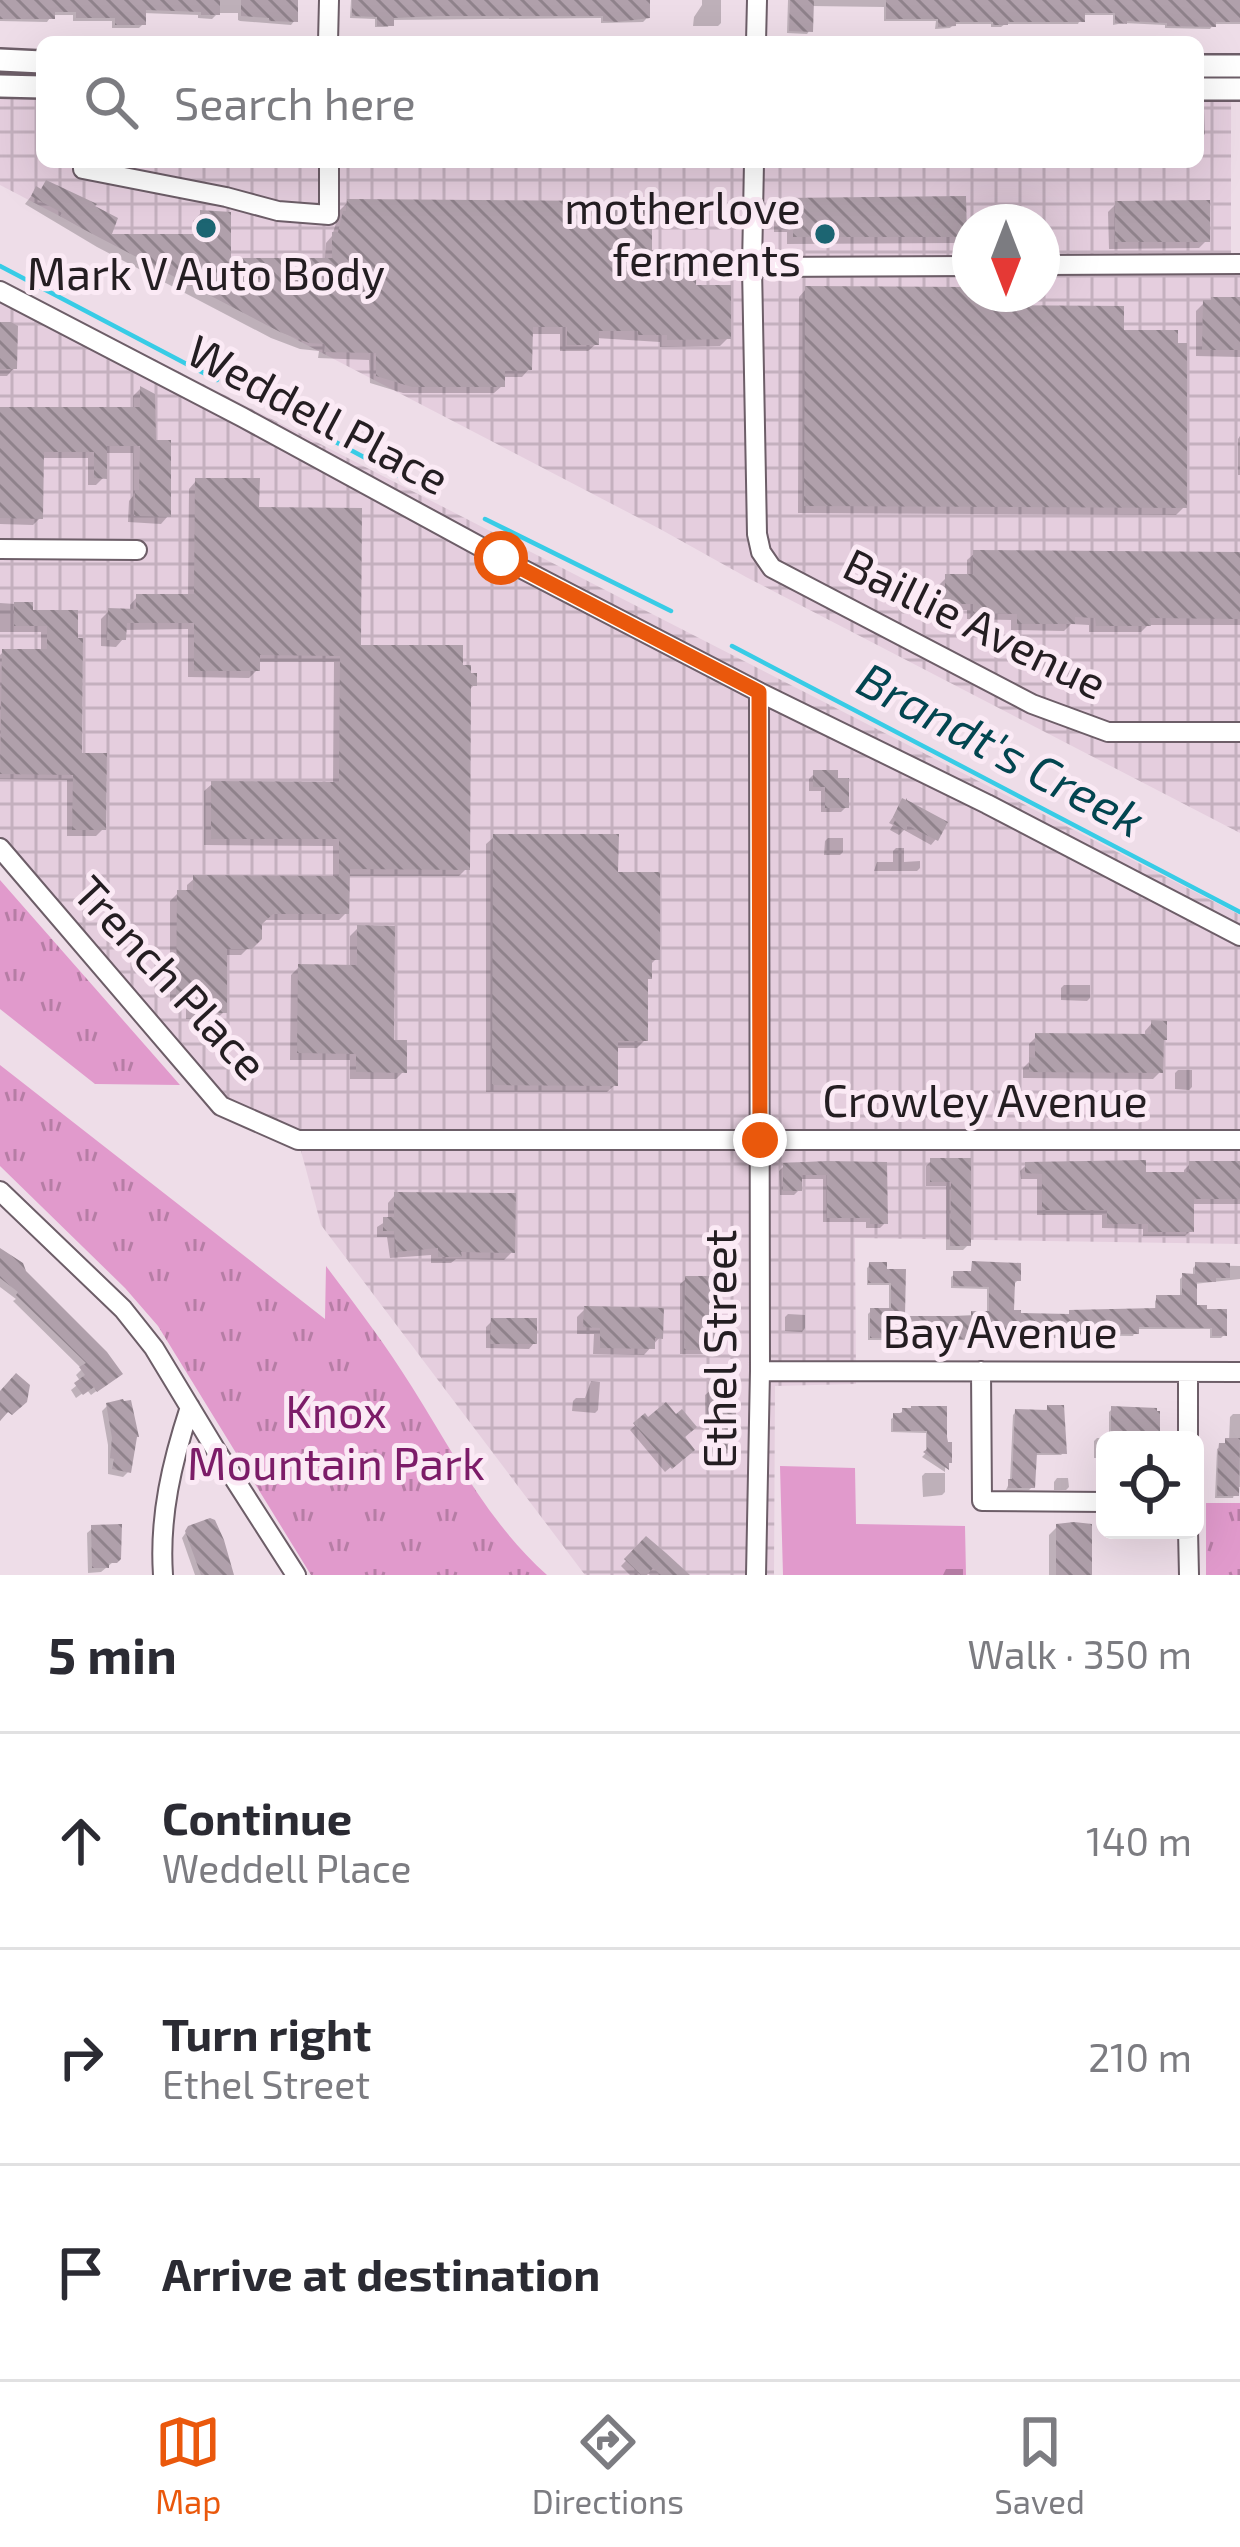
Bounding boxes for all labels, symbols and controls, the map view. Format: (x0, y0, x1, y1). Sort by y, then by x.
search box (36, 36, 1204, 168)
icon: search (78, 69, 144, 135)
text: Search here (174, 75, 416, 129)
place label: motherlove ferments (564, 179, 801, 285)
north arrow (952, 204, 1060, 312)
marker: Mark V Auto Body (193, 215, 219, 241)
marker: motherlove ferments (812, 221, 838, 247)
place label: Mark V Auto Body (27, 245, 385, 299)
street label: Weddell Place (179, 322, 459, 505)
route start (474, 531, 528, 585)
street label: Baillie Avenue (836, 535, 1116, 709)
water label: Brandt's Creek (849, 648, 1155, 848)
street label: Trench Place (64, 864, 279, 1090)
street label: Crowley Avenue (822, 1072, 1148, 1126)
route end (733, 1113, 787, 1167)
street label: Ethel Street (691, 1229, 745, 1469)
street label: Bay Avenue (882, 1303, 1118, 1357)
park label: Knox Mountain Park (187, 1383, 485, 1489)
map controls (1096, 1431, 1204, 1539)
button: locate (1096, 1431, 1204, 1539)
text: 5 min (48, 1623, 177, 1684)
text: Walk · 350 m (967, 1630, 1192, 1677)
text: Continue (162, 1790, 352, 1844)
icon: ahead (48, 1808, 114, 1874)
text: 140 m (1086, 1817, 1192, 1864)
text: Weddell Place (162, 1844, 411, 1891)
text: Turn right (162, 2006, 371, 2060)
icon: right (48, 2024, 114, 2090)
text: 210 m (1088, 2033, 1192, 2080)
text: Ethel Street (162, 2060, 370, 2107)
icon: arrive (48, 2240, 114, 2306)
text: Arrive at destination (162, 2246, 600, 2300)
tab: Map (155, 2409, 221, 2521)
tab: Directions (532, 2409, 684, 2521)
tab: Saved (994, 2409, 1085, 2521)

